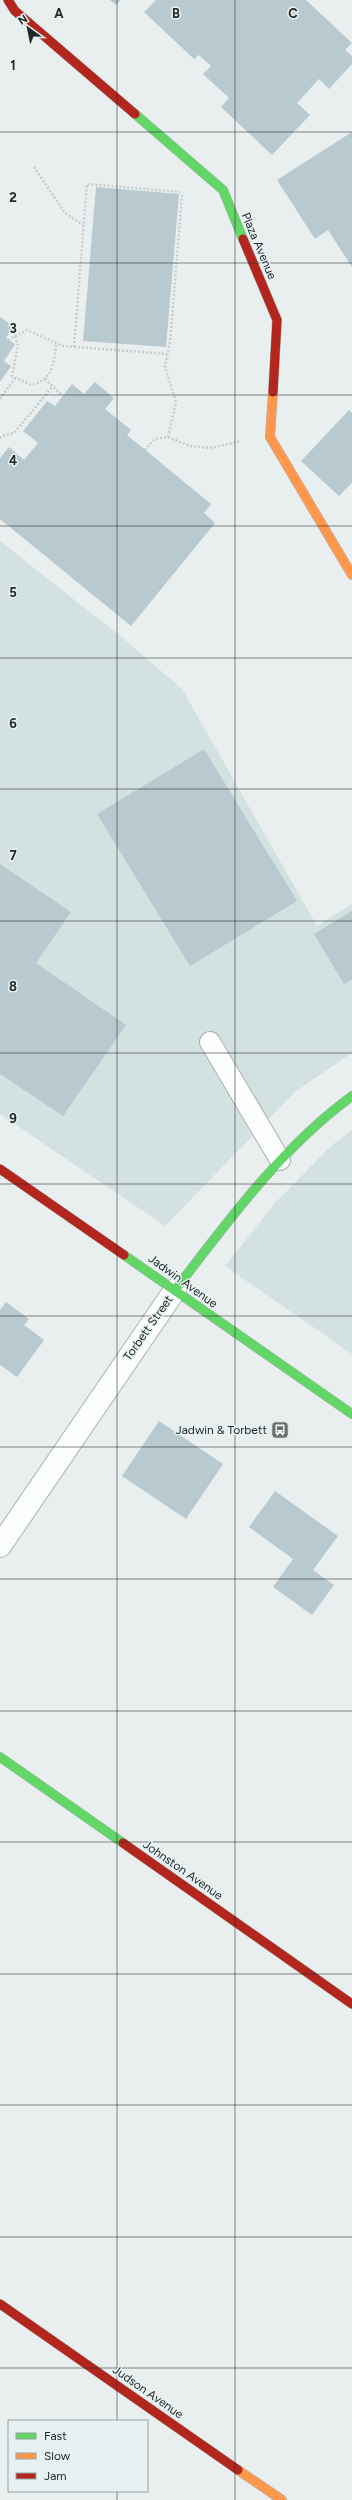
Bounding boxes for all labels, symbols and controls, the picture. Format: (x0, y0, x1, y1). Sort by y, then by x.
text: A (54, 6, 64, 21)
text: B (172, 6, 180, 21)
text: C (288, 6, 298, 21)
north arrow (8, 8, 48, 48)
text: N (16, 12, 30, 28)
text: 1 (10, 58, 16, 73)
text: 2 (9, 190, 17, 205)
street label: Plaza Avenue (239, 210, 280, 282)
text: 3 (9, 321, 17, 336)
text: 4 (9, 453, 17, 468)
text: 5 (9, 585, 17, 600)
text: 6 (9, 716, 17, 731)
text: 7 (9, 848, 17, 863)
text: 8 (9, 979, 17, 994)
text: 9 (9, 1111, 17, 1126)
street label: Jadwin Avenue (146, 1251, 221, 1311)
street label: Torbett Street (120, 1292, 176, 1363)
bus stop icon: Jadwin & Torbett (270, 1420, 290, 1440)
place label: Jadwin & Torbett (176, 1423, 267, 1437)
street label: Johnston Avenue (141, 1837, 226, 1903)
street label: Judson Avenue (110, 2363, 186, 2422)
legend (8, 2420, 148, 2492)
text: Fast (44, 2429, 67, 2443)
text: Slow (44, 2449, 71, 2463)
text: Jam (44, 2469, 67, 2483)

